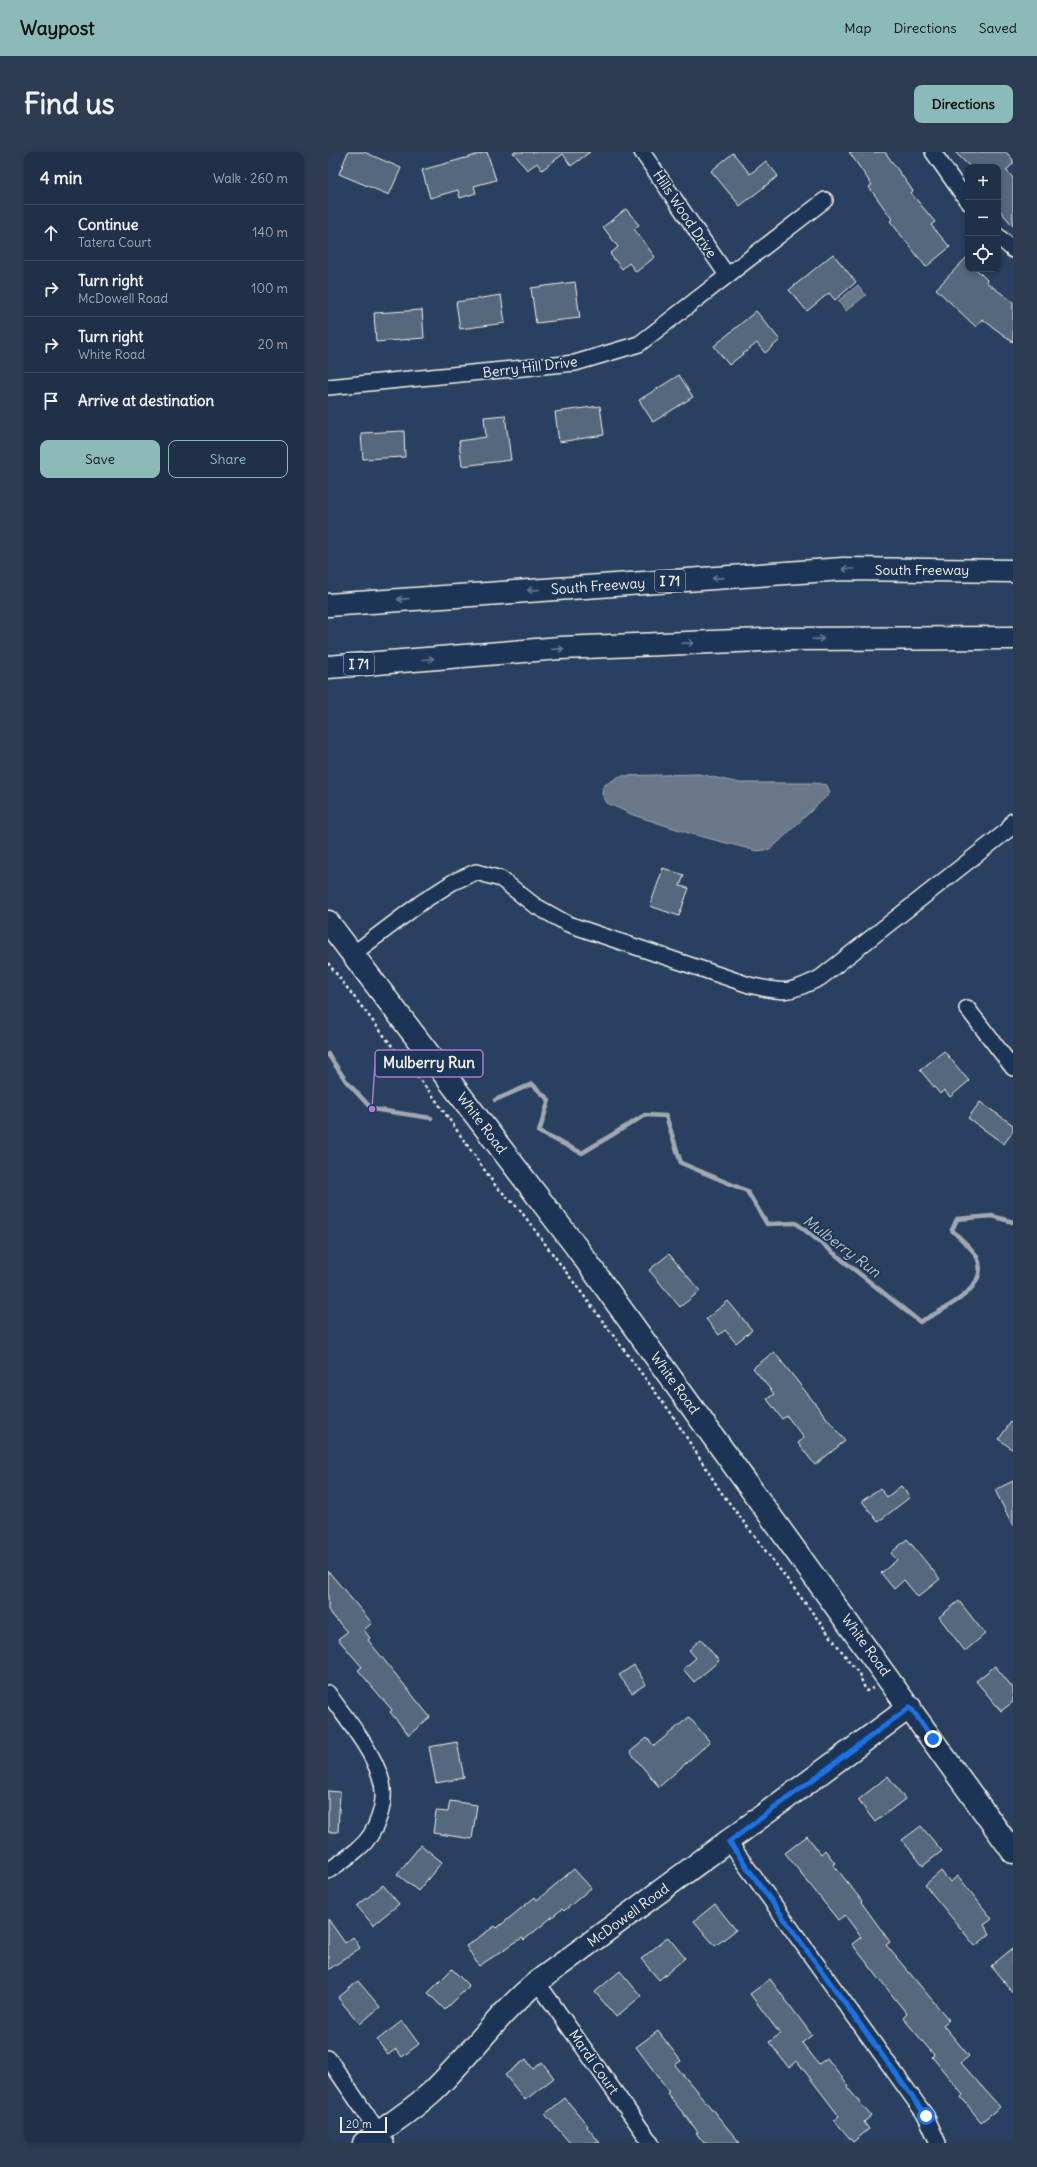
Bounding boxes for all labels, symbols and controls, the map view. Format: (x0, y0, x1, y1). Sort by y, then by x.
text: Waypost (20, 16, 95, 40)
text: Map (844, 19, 871, 37)
text: Directions (893, 19, 957, 37)
text: Saved (979, 19, 1017, 37)
button: Directions (914, 85, 1013, 123)
text: Find us (24, 86, 115, 122)
map controls (965, 164, 1001, 272)
button: + (965, 164, 1001, 200)
text: 4 min (40, 167, 82, 189)
street label: Hills Wood Drive (649, 167, 721, 261)
text: Walk · 260 m (213, 170, 288, 187)
button: − (965, 200, 1001, 236)
text: Continue (78, 215, 139, 234)
icon: ahead (40, 222, 62, 244)
text: 140 m (252, 224, 288, 241)
text: Tatera Court (78, 234, 151, 251)
button: locate (965, 236, 1001, 272)
text: Turn right (78, 271, 143, 290)
icon: right (40, 278, 62, 300)
text: 100 m (251, 280, 288, 297)
text: McDowell Road (78, 290, 168, 307)
text: Turn right (78, 327, 143, 346)
icon: right (40, 334, 62, 356)
text: 20 m (258, 336, 288, 353)
text: White Road (78, 346, 145, 363)
street label: Berry Hill Drive (482, 352, 578, 382)
icon: arrive (40, 390, 62, 412)
text: Arrive at destination (78, 391, 214, 410)
button: Save (40, 440, 160, 478)
button: Share (168, 440, 288, 478)
street label: South Freeway (875, 561, 969, 579)
one-way arrow (842, 566, 855, 573)
road number: I 71 (655, 570, 685, 592)
street label: South Freeway (550, 574, 646, 598)
one-way arrow (712, 574, 725, 581)
one-way arrow (527, 587, 540, 594)
one-way arrow (397, 595, 410, 602)
one-way arrow (811, 635, 824, 643)
one-way arrow (681, 640, 694, 647)
one-way arrow (551, 645, 564, 652)
road number: I 71 (344, 653, 374, 675)
one-way arrow (421, 655, 434, 662)
callout: Mulberry Run (375, 1050, 483, 1077)
text: Mulberry Run (383, 1053, 475, 1073)
street label: White Road (453, 1089, 511, 1157)
water label: Mulberry Run (800, 1211, 885, 1281)
street label: White Road (646, 1348, 704, 1418)
street label: White Road (837, 1610, 895, 1680)
route end (924, 1730, 942, 1748)
street label: McDowell Road (583, 1879, 673, 1951)
street label: Mardi Court (565, 2026, 623, 2098)
route start (917, 2107, 935, 2125)
scale bar (340, 2115, 387, 2134)
text: 20 m (346, 2117, 372, 2131)

